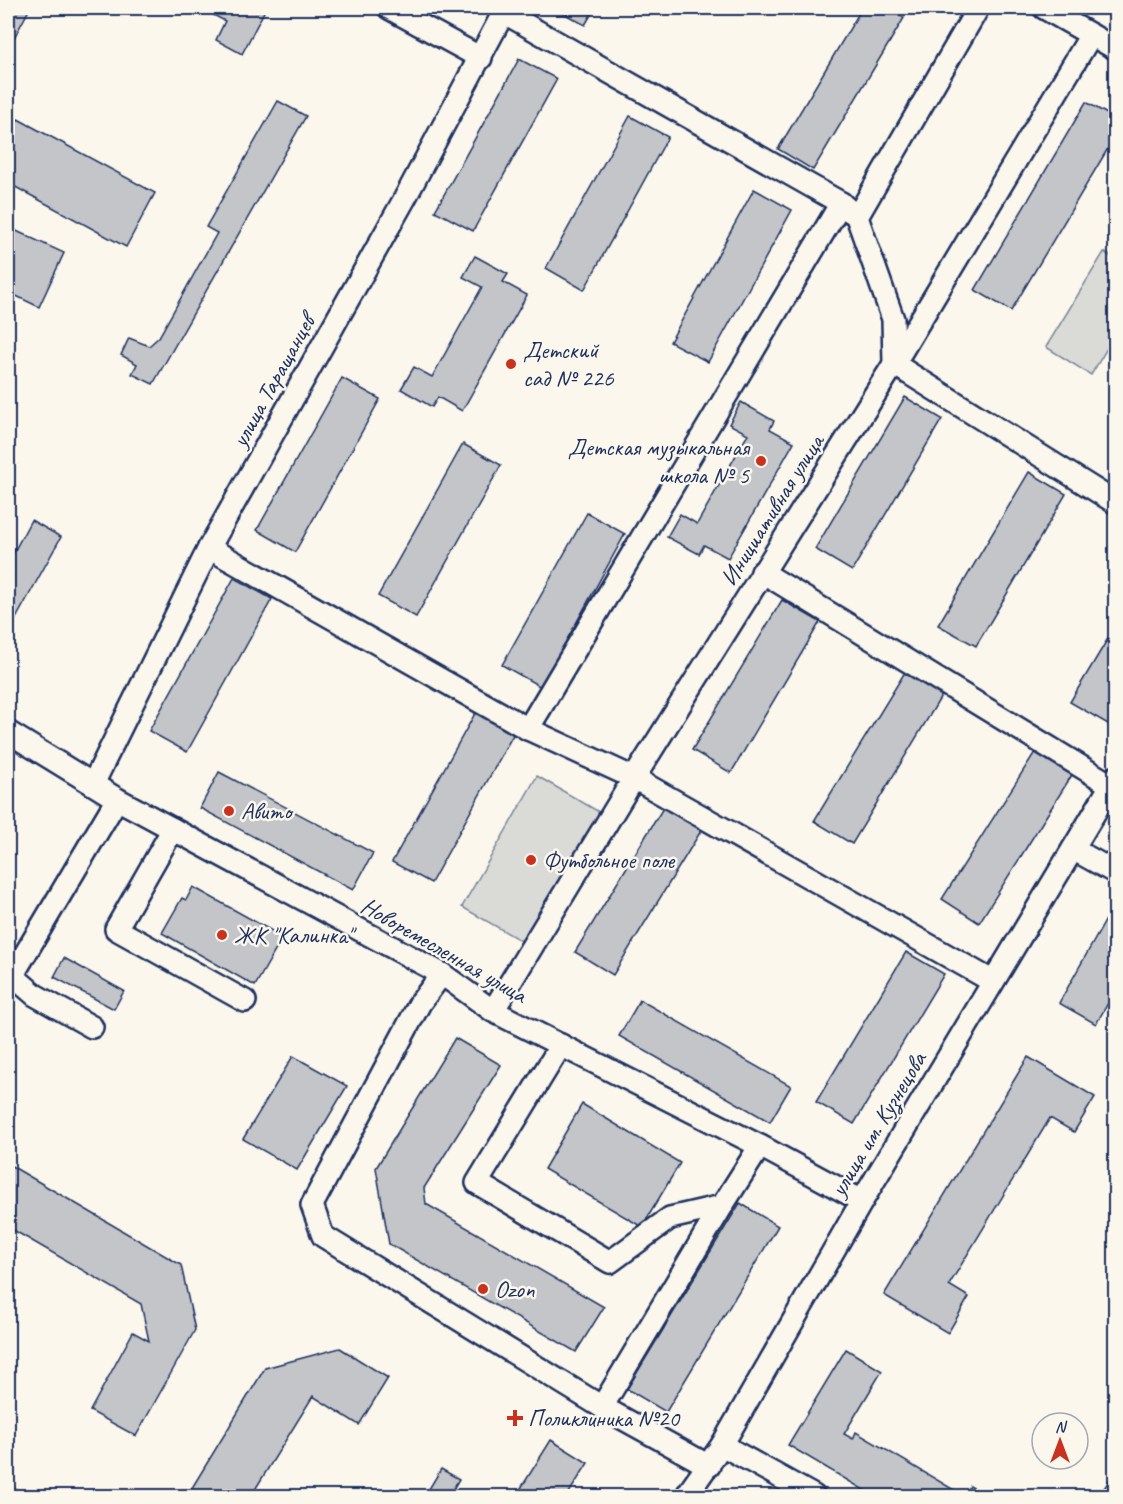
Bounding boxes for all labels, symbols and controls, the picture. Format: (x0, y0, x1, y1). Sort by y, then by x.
street label: улица Таращанцев (223, 305, 324, 454)
place label: Детский сад № 226 (523, 335, 615, 393)
marker: Детский сад № 226 (504, 357, 518, 371)
street label: Инициативная улица (714, 427, 832, 591)
place label: Детская музыкальная школа № 5 (568, 432, 751, 490)
marker: Детская музыкальная школа № 5 (754, 454, 768, 468)
place label: Авито (241, 796, 294, 826)
marker: Авито (222, 804, 236, 818)
place label: Футбольное поле (543, 845, 676, 875)
marker: Футбольное поле (524, 853, 538, 867)
street label: Новоремесленная улица (356, 890, 534, 1010)
place label: ЖК "Калинка" (234, 920, 358, 950)
marker: ЖК "Калинка" (215, 928, 229, 942)
street label: улица им. Кузнецова (822, 1045, 934, 1204)
place label: Ozon (495, 1274, 535, 1304)
marker: Ozon (476, 1282, 490, 1296)
place label: Поликлиника №20 (528, 1403, 681, 1433)
marker: Поликлиника №20 (506, 1409, 524, 1427)
north arrow (1030, 1411, 1090, 1471)
text: N (1055, 1417, 1068, 1437)

